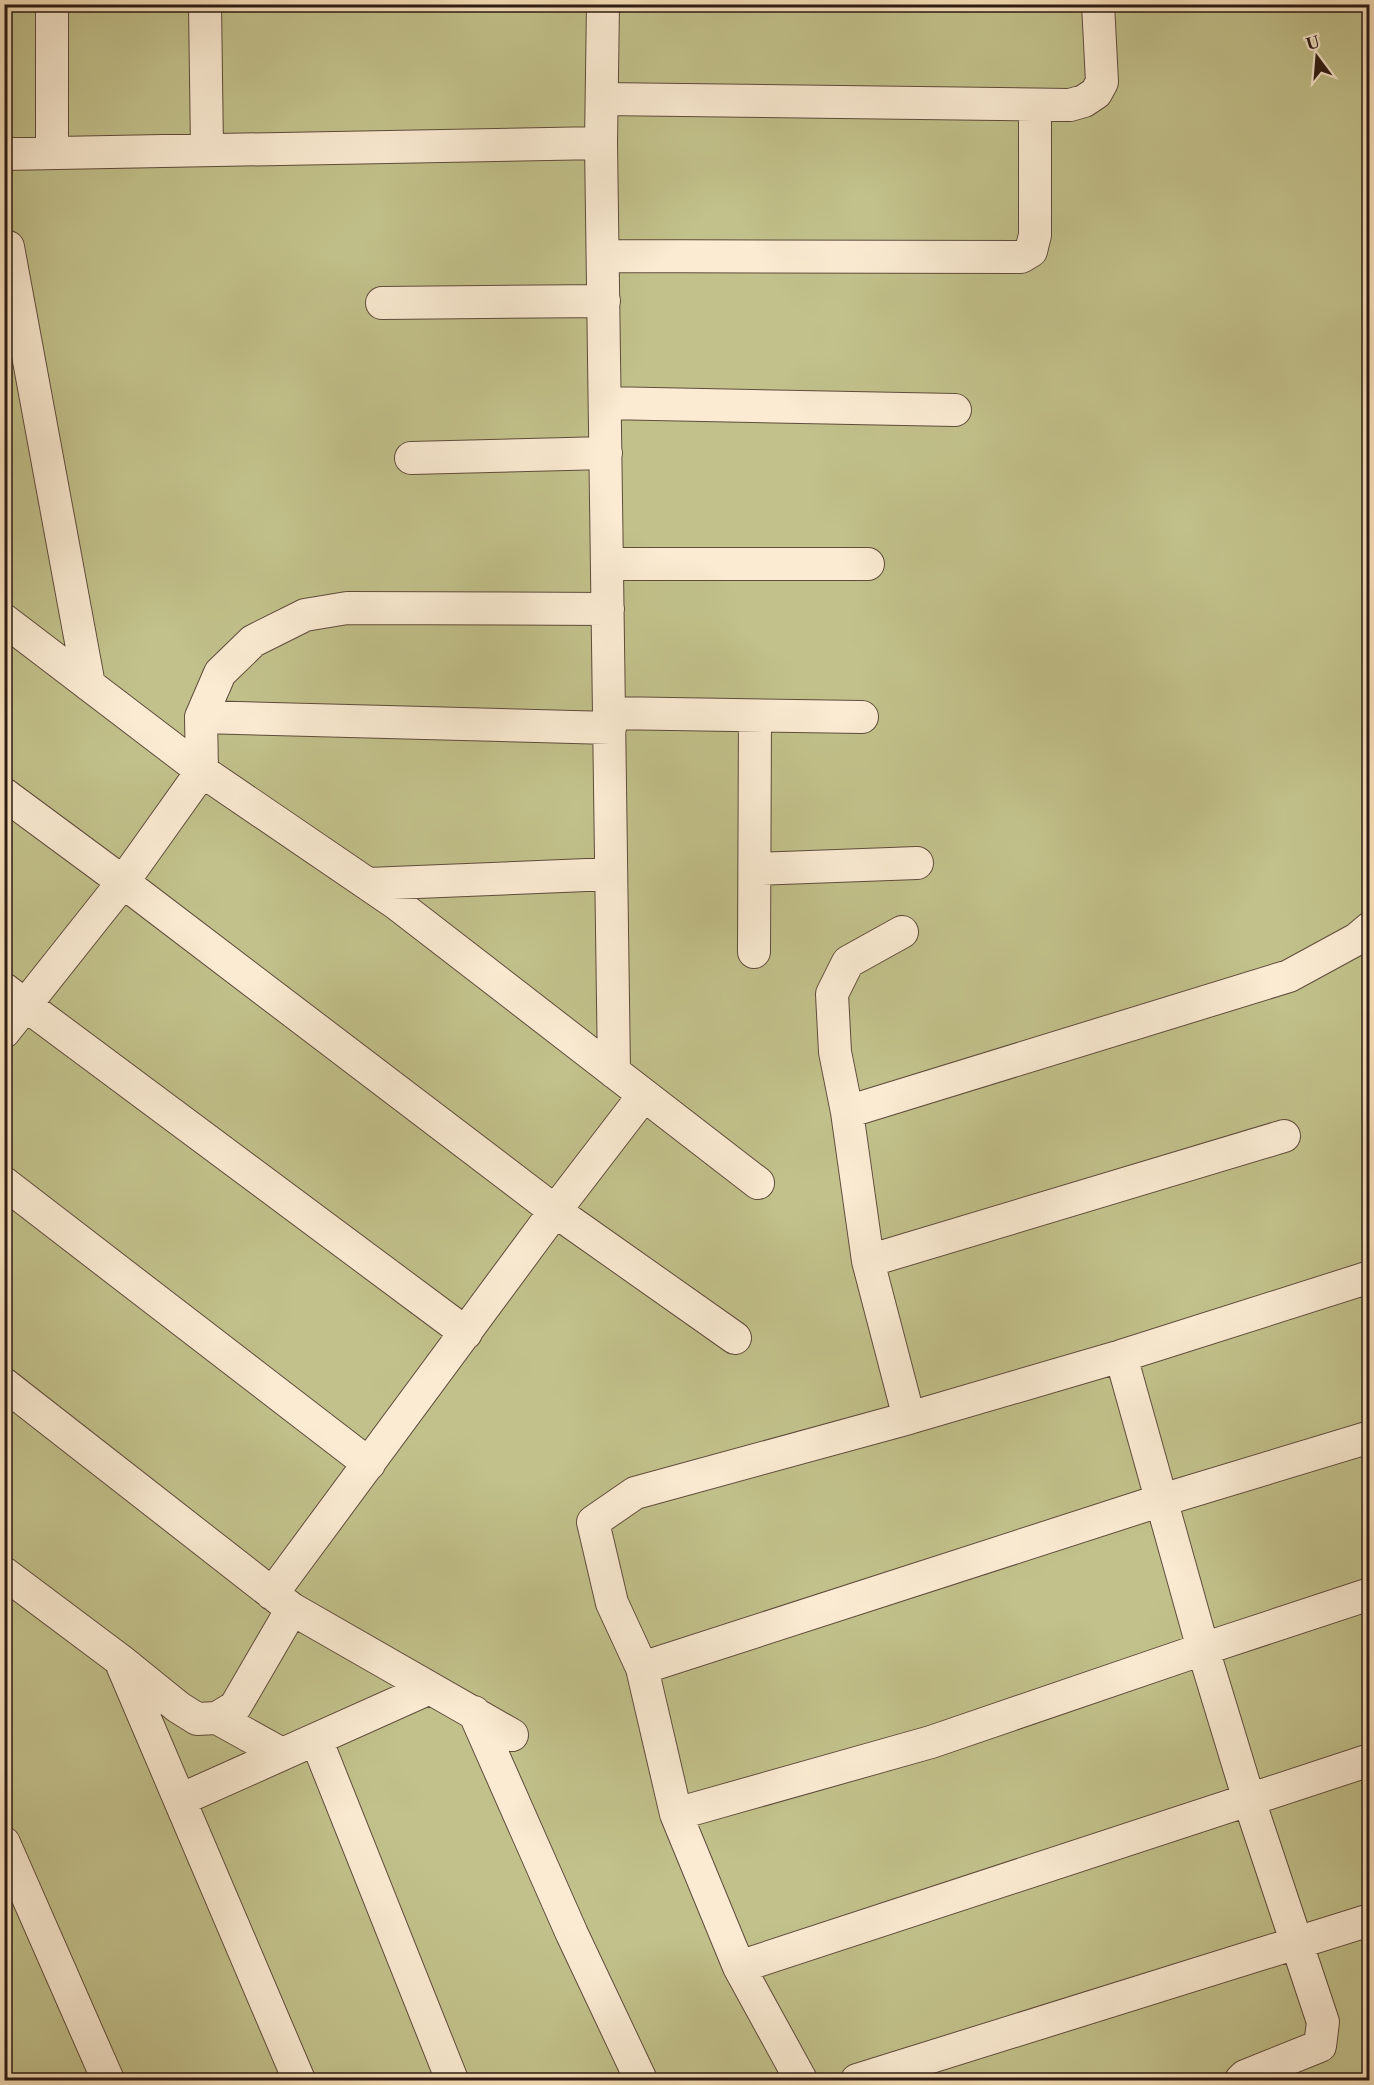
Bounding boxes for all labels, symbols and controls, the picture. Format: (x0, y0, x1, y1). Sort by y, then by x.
north arrow (1287, 27, 1347, 87)
text: U (1304, 31, 1322, 54)

